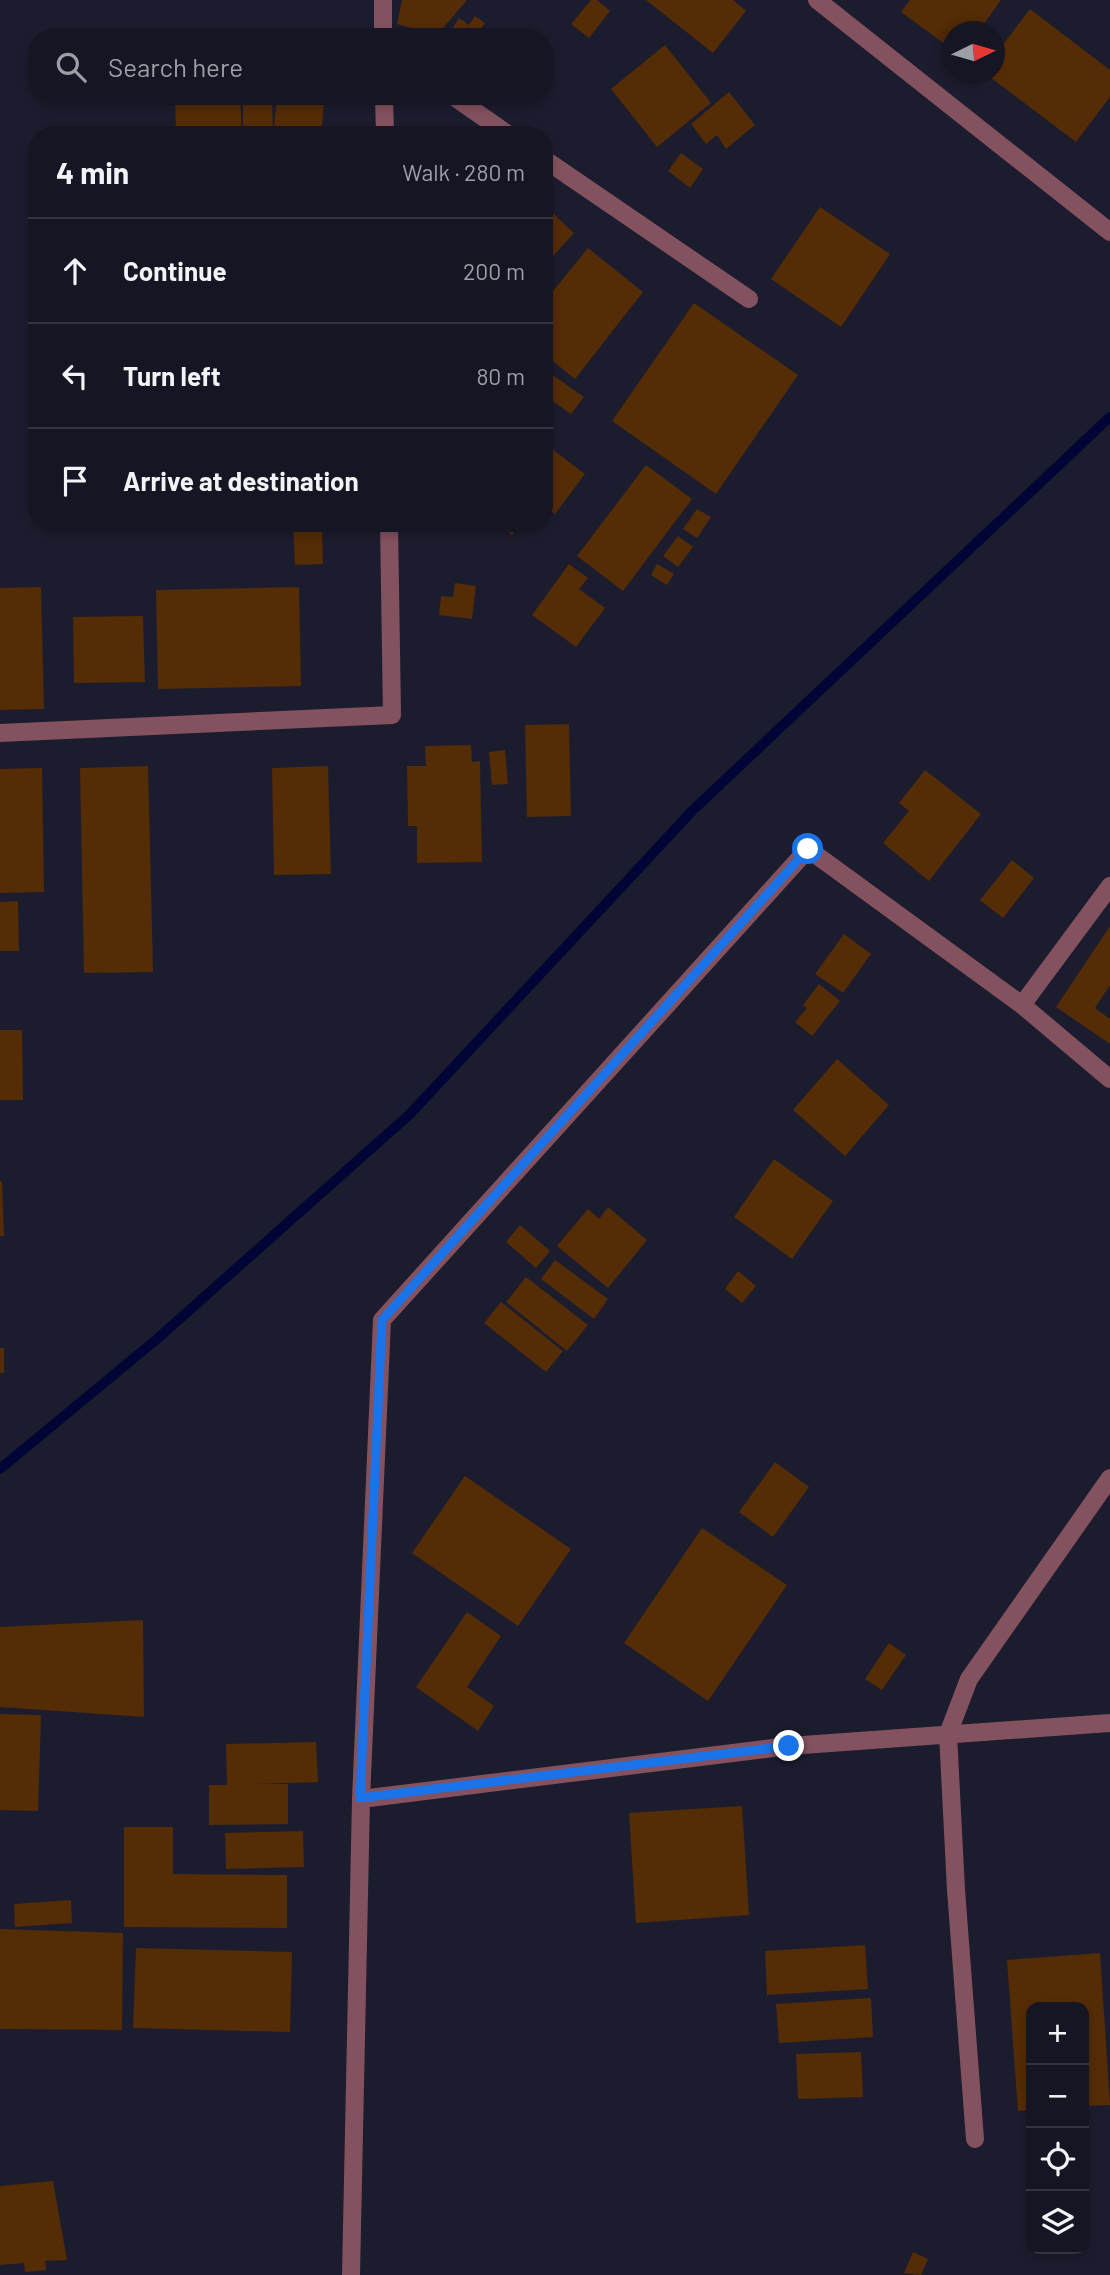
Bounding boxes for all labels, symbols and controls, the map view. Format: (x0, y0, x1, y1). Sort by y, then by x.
north arrow (942, 21, 1005, 84)
search box (28, 28, 553, 105)
icon: search (52, 48, 90, 86)
text: Search here (108, 51, 243, 82)
text: 4 min (56, 154, 129, 190)
text: Walk · 280 m (402, 158, 525, 186)
icon: ahead (56, 252, 94, 290)
text: Continue (123, 255, 227, 286)
text: 200 m (463, 257, 525, 285)
icon: left (56, 357, 94, 395)
text: Turn left (123, 360, 221, 391)
text: 80 m (476, 362, 525, 390)
icon: arrive (56, 462, 94, 500)
text: Arrive at destination (123, 465, 359, 496)
route start (792, 833, 823, 864)
route end (773, 1730, 804, 1761)
map controls (1026, 2002, 1089, 2254)
button: + (1026, 2002, 1089, 2065)
button: − (1026, 2065, 1089, 2128)
button: locate (1026, 2128, 1089, 2191)
button: layers (1026, 2191, 1089, 2254)

